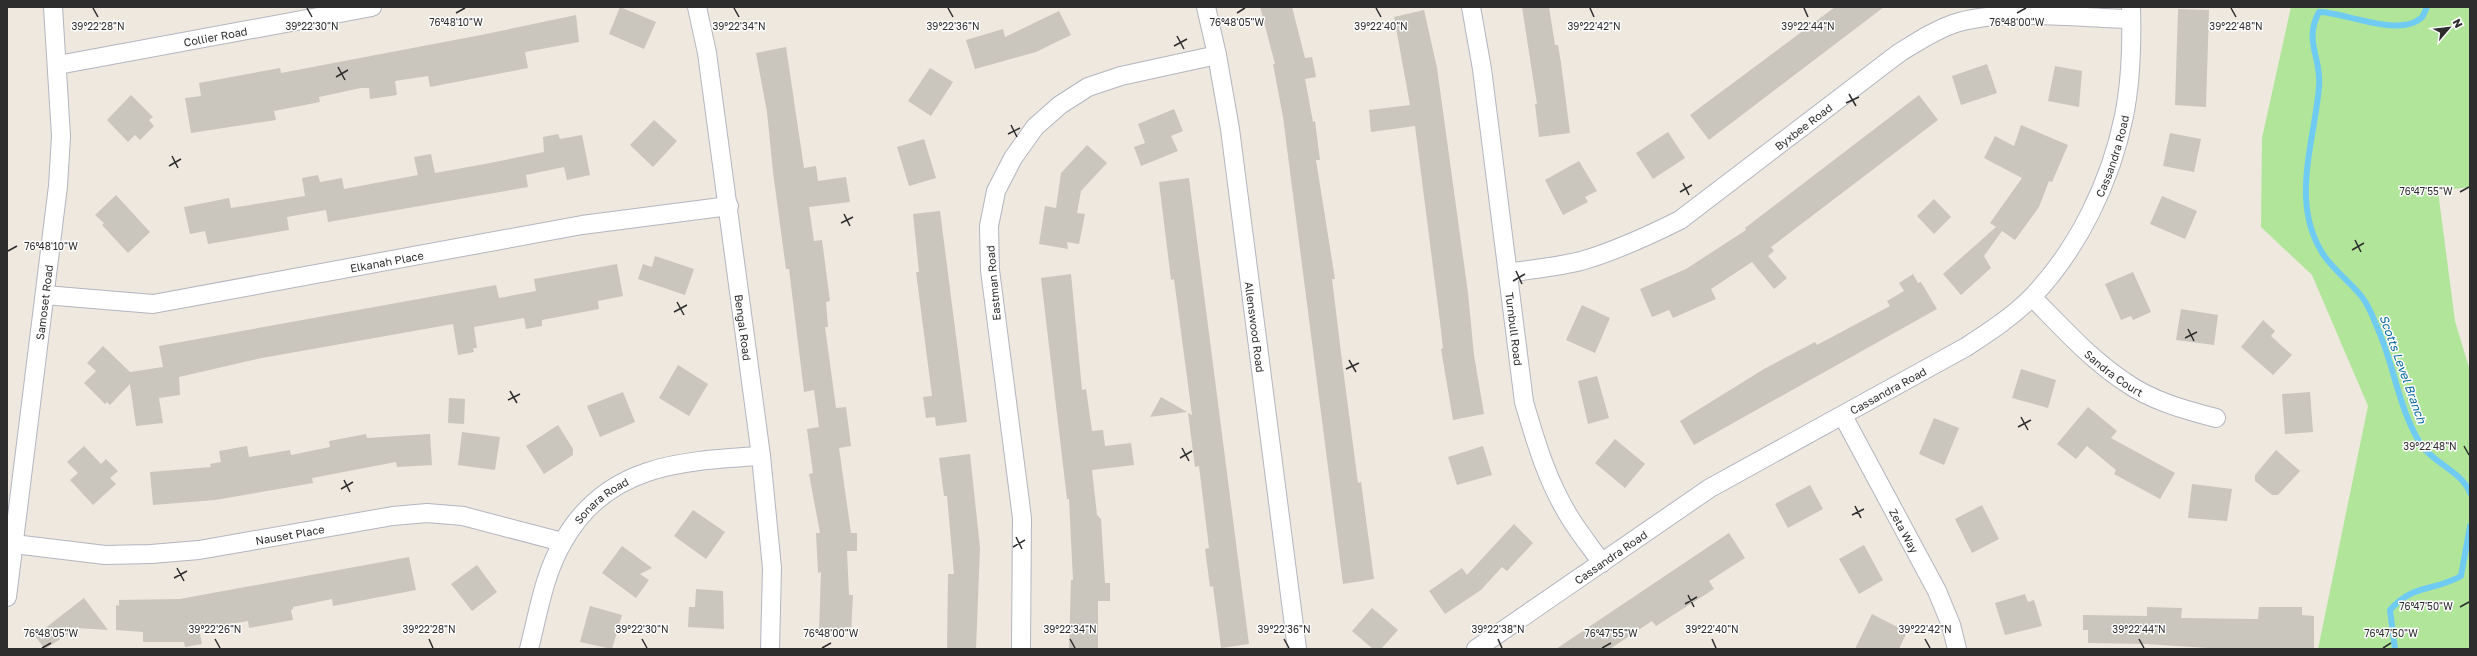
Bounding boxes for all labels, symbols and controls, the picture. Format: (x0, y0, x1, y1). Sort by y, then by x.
north arrow (2429, 8, 2469, 48)
text: 76°48'10"W (429, 16, 483, 28)
text: 76°48'05"W (1210, 16, 1265, 28)
text: 76°48'00"W (1990, 16, 2045, 28)
text: N (2451, 16, 2466, 30)
text: 39°22'28"N (72, 20, 125, 32)
text: 39°22'30"N (285, 20, 339, 32)
text: 39°22'34"N (712, 20, 766, 32)
text: 39°22'36"N (927, 20, 980, 32)
text: 39°22'40"N (1354, 20, 1408, 32)
text: 39°22'42"N (1568, 20, 1621, 32)
text: 39°22'44"N (1781, 20, 1835, 32)
text: 39°22'48"N (2209, 20, 2263, 32)
street label: Collier Road (182, 24, 248, 48)
street label: Byxbee Road (1772, 100, 1834, 152)
street label: Cassandra Road (2092, 114, 2131, 199)
text: 76°47'55"W (2399, 185, 2453, 197)
text: 76°48'10"W (24, 240, 78, 252)
street label: Eastman Road (983, 245, 1003, 321)
street label: Elkanah Place (349, 248, 424, 274)
street label: Samoset Road (32, 264, 55, 341)
street label: Allenswood Road (1243, 281, 1268, 373)
street label: Turnbull Road (1504, 292, 1526, 366)
street label: Bengal Road (733, 294, 755, 361)
water label: Scotts Level Branch (2376, 313, 2430, 426)
street label: Sandra Court (2082, 347, 2146, 398)
street label: Cassandra Road (1847, 364, 1928, 416)
text: 39°22'48"N (2403, 440, 2457, 452)
street label: Sonara Road (571, 474, 630, 526)
street label: Zeta Way (1887, 506, 1922, 555)
street label: Nauset Place (254, 522, 325, 547)
street label: Cassandra Road (1571, 527, 1649, 586)
text: 76°47'50"W (2399, 600, 2453, 612)
text: 39°22'26"N (189, 623, 241, 635)
text: 39°22'28"N (403, 623, 456, 635)
text: 39°22'30"N (615, 623, 669, 635)
text: 39°22'34"N (1043, 623, 1097, 635)
text: 39°22'36"N (1258, 623, 1311, 635)
text: 39°22'38"N (1471, 623, 1525, 635)
text: 39°22'40"N (1685, 623, 1739, 635)
text: 39°22'42"N (1899, 623, 1952, 635)
text: 39°22'44"N (2112, 623, 2166, 635)
text: 76°48'05"W (24, 627, 79, 639)
text: 76°48'00"W (804, 627, 859, 639)
text: 76°47'55"W (1584, 627, 1638, 639)
text: 76°47'50"W (2364, 627, 2418, 639)

